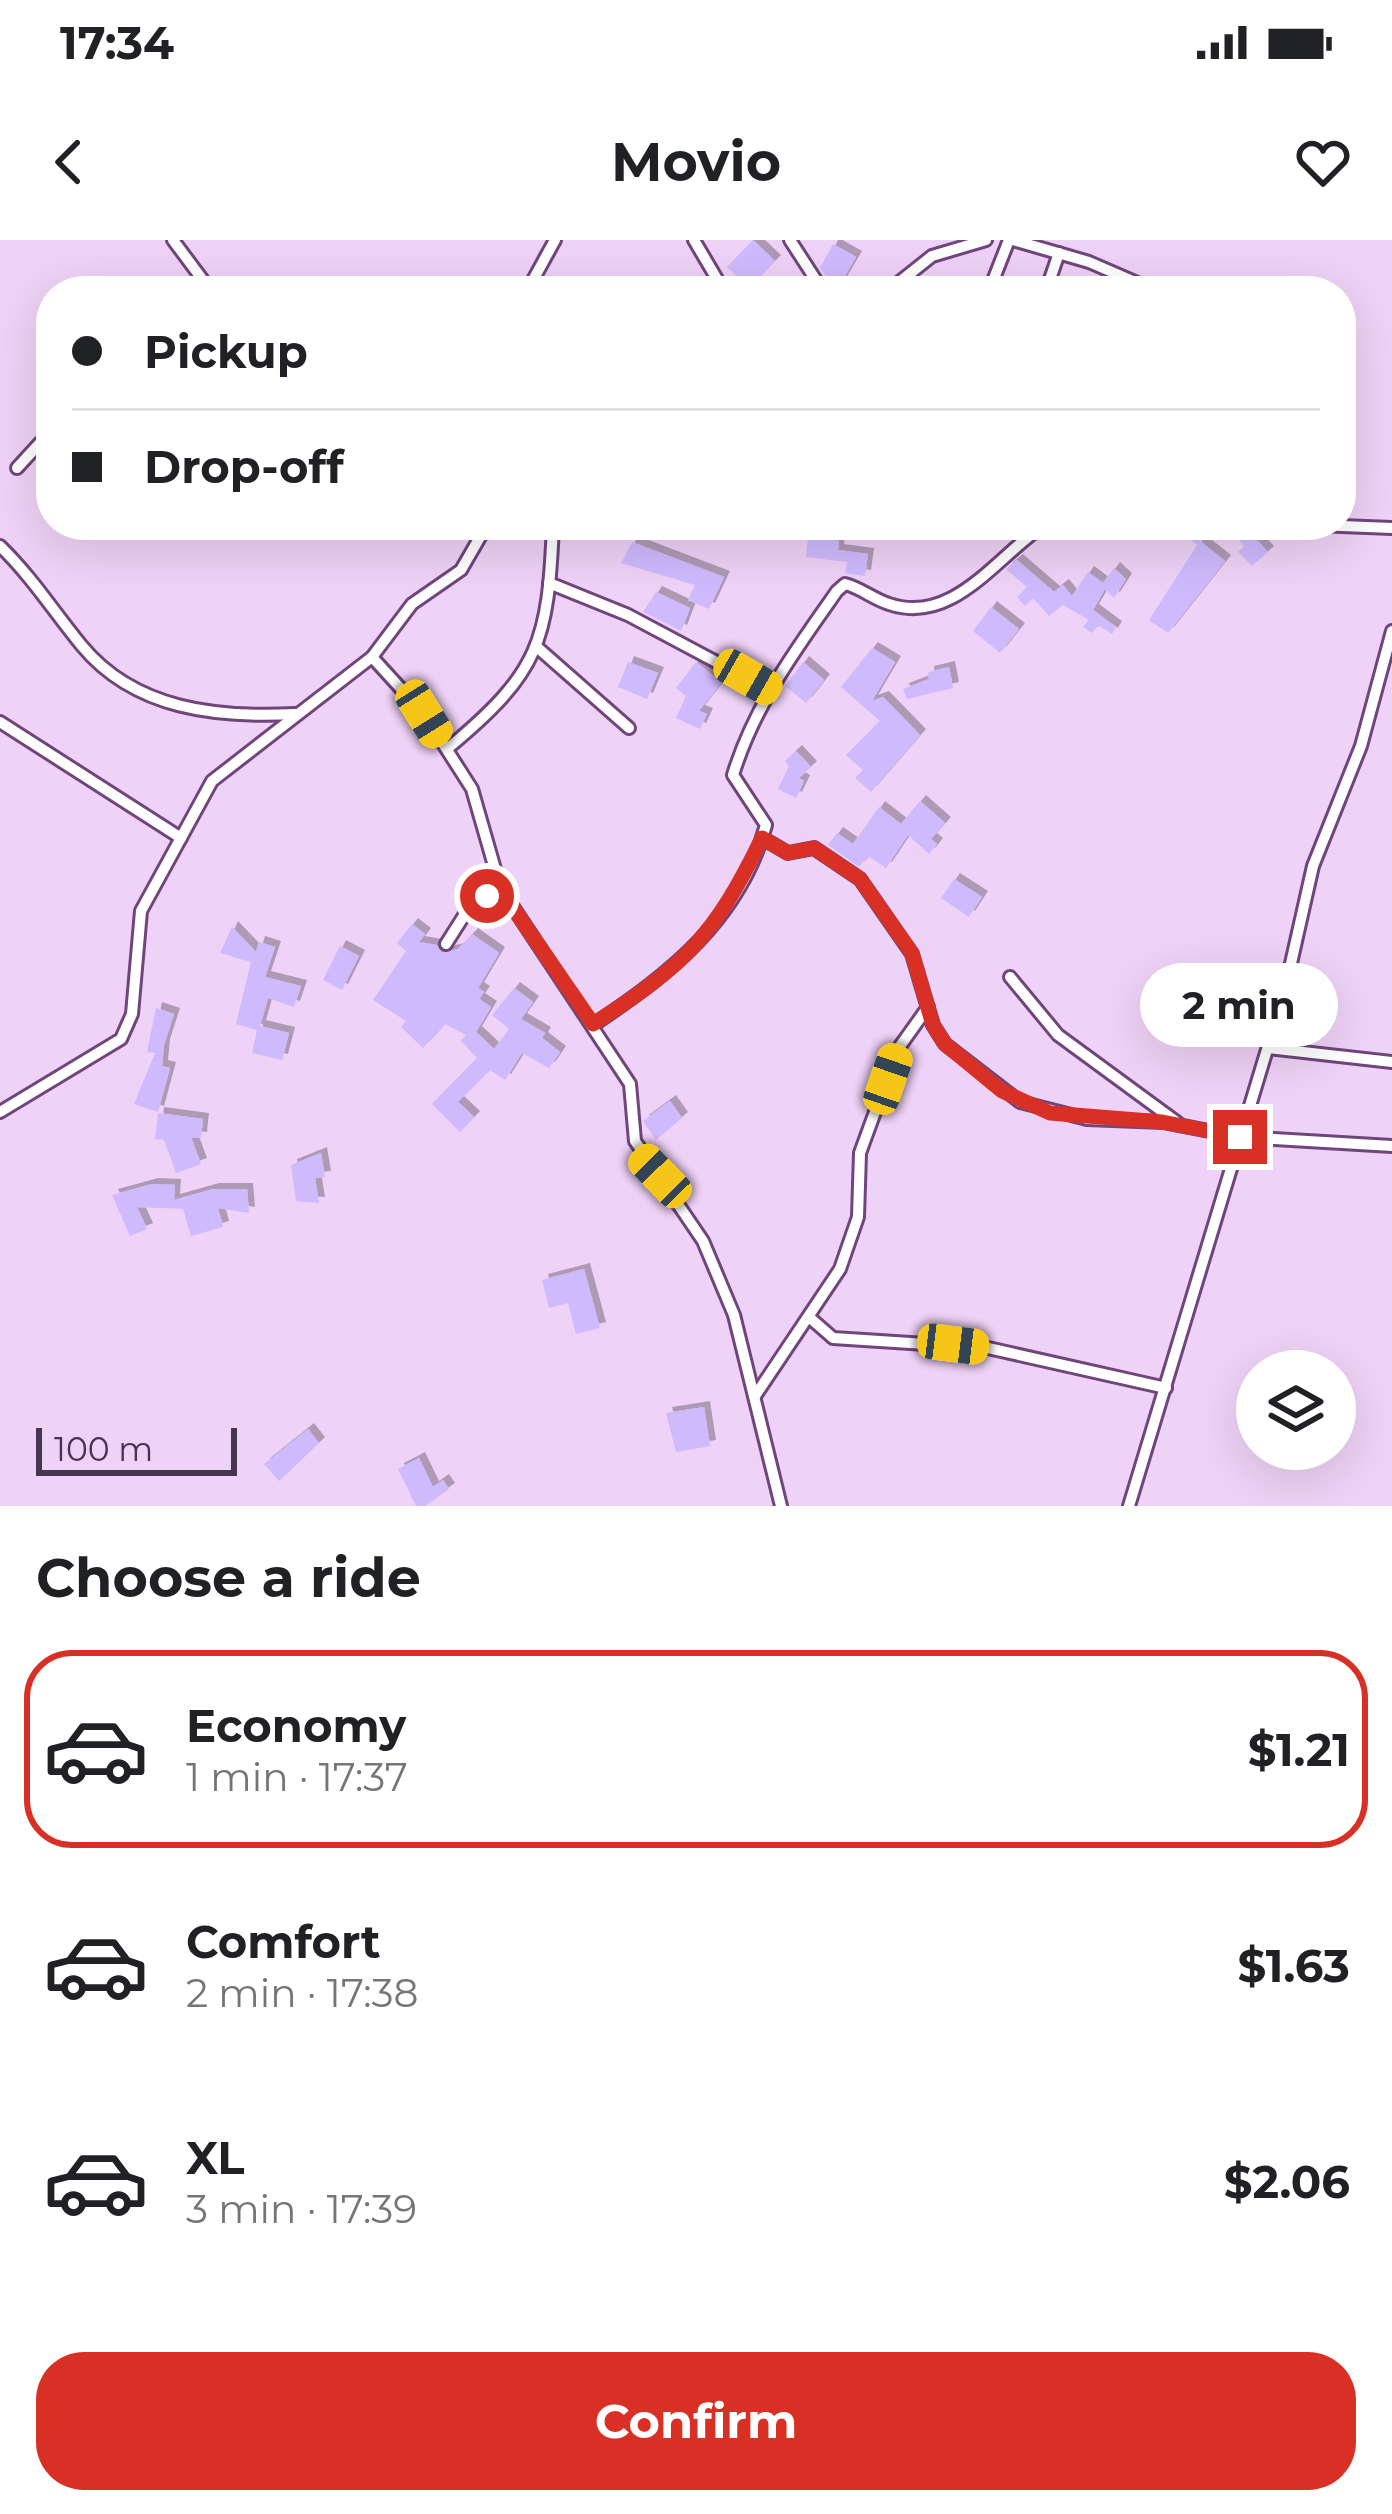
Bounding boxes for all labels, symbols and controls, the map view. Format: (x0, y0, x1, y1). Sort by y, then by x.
text: 17:34 (60, 15, 174, 70)
icon: back (36, 129, 102, 195)
text: Movio (611, 129, 781, 195)
icon: heart (1290, 129, 1356, 195)
text: Pickup (144, 324, 308, 379)
text: Drop-off (144, 439, 344, 494)
car (708, 643, 788, 711)
car (390, 674, 458, 754)
route start (460, 869, 514, 923)
callout: 2 min (1141, 963, 1339, 1047)
text: 2 min (1182, 981, 1296, 1029)
car (859, 1039, 917, 1119)
route end (1213, 1110, 1267, 1164)
car (622, 1138, 698, 1214)
car (915, 1322, 991, 1366)
map controls (1236, 1350, 1356, 1470)
button: layers (1236, 1350, 1356, 1470)
scale bar (36, 1422, 237, 1475)
text: 100 m (54, 1429, 153, 1469)
text: Choose a ride (36, 1545, 421, 1611)
icon: car (42, 1695, 150, 1803)
text: Economy (186, 1698, 406, 1753)
text: $1.21 (1248, 1722, 1350, 1777)
text: 1 min · 17:37 (186, 1753, 408, 1801)
icon: car (42, 1911, 150, 2019)
text: Comfort (186, 1914, 381, 1969)
text: $1.63 (1238, 1938, 1350, 1993)
text: 2 min · 17:38 (186, 1969, 418, 2017)
icon: car (42, 2127, 150, 2235)
text: XL (186, 2130, 244, 2185)
text: $2.06 (1224, 2154, 1350, 2209)
text: 3 min · 17:39 (186, 2185, 417, 2233)
button: Confirm (36, 2352, 1356, 2490)

